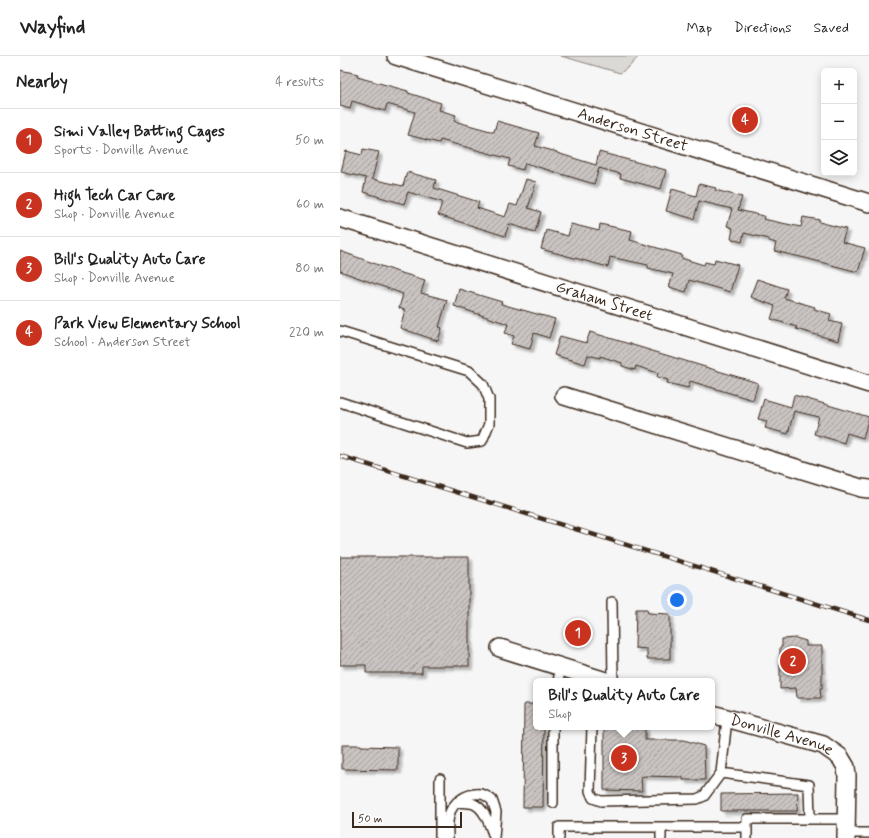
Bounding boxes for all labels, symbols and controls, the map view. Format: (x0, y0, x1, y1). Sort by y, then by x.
text: Wayfind (20, 15, 85, 40)
text: Map (686, 19, 712, 37)
text: Directions (734, 19, 792, 37)
text: Saved (814, 19, 849, 37)
map controls (821, 68, 857, 176)
button: + (821, 68, 857, 104)
text: Nearby (16, 71, 68, 93)
text: 4 results (275, 74, 324, 91)
street label: Anderson Street (575, 103, 691, 157)
button: − (821, 104, 857, 140)
pin: 4 (732, 105, 758, 135)
text: Simi Valley Batting Cages (54, 122, 225, 142)
text: 1 (26, 132, 32, 149)
text: 50 m (295, 132, 324, 149)
button: layers (821, 140, 857, 176)
text: Sports · Donville Avenue (54, 142, 189, 159)
text: High Tech Car Care (54, 186, 175, 206)
text: 2 (26, 196, 32, 213)
text: 60 m (296, 196, 324, 213)
text: Shop · Donville Avenue (54, 206, 175, 223)
text: Bill's Quality Auto Care (54, 250, 205, 270)
text: 3 (26, 260, 32, 277)
text: 80 m (295, 260, 324, 277)
text: Shop · Donville Avenue (54, 270, 175, 287)
street label: Graham Street (553, 276, 655, 326)
text: Park View Elementary School (54, 314, 240, 334)
text: 4 (25, 324, 33, 341)
text: 220 m (289, 324, 324, 341)
text: School · Anderson Street (54, 334, 191, 351)
your location (667, 590, 687, 610)
pin: 1 (565, 618, 591, 648)
pin: 2 (780, 646, 806, 676)
popup (533, 678, 715, 730)
text: Bill's Quality Auto Care (548, 686, 700, 706)
text: Shop (548, 706, 572, 723)
street label: Donville Avenue (728, 709, 838, 760)
pin: 3 (611, 743, 637, 773)
scale bar (352, 810, 462, 829)
text: 50 m (358, 812, 383, 826)

